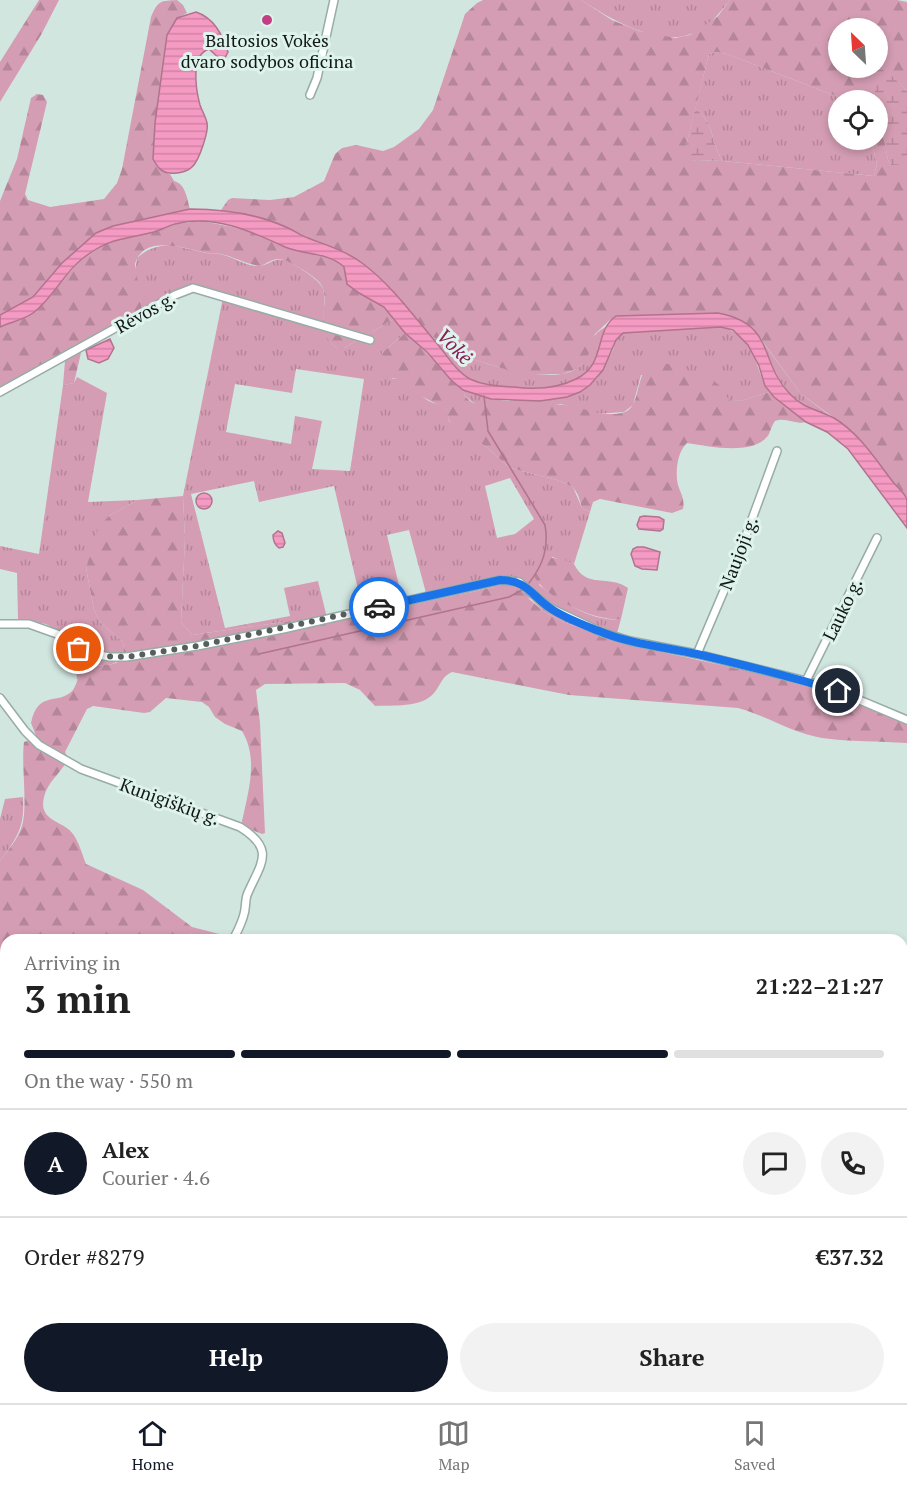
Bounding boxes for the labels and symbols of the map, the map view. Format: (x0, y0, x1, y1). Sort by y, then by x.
marker: Baltosios Vokės dvaro sodybos oficina (260, 13, 274, 27)
north arrow (828, 18, 888, 78)
place label: Baltosios Vokės dvaro sodybos oficina (181, 28, 353, 73)
street label: Rėvos g. (111, 286, 179, 338)
water label: Vokė (431, 322, 479, 370)
street label: Naujoji g. (713, 513, 763, 593)
street label: Lauko g. (816, 574, 868, 644)
courier (349, 577, 409, 637)
pin (53, 623, 104, 674)
pin (812, 665, 863, 716)
street label: Kunigiškių g. (117, 772, 223, 830)

